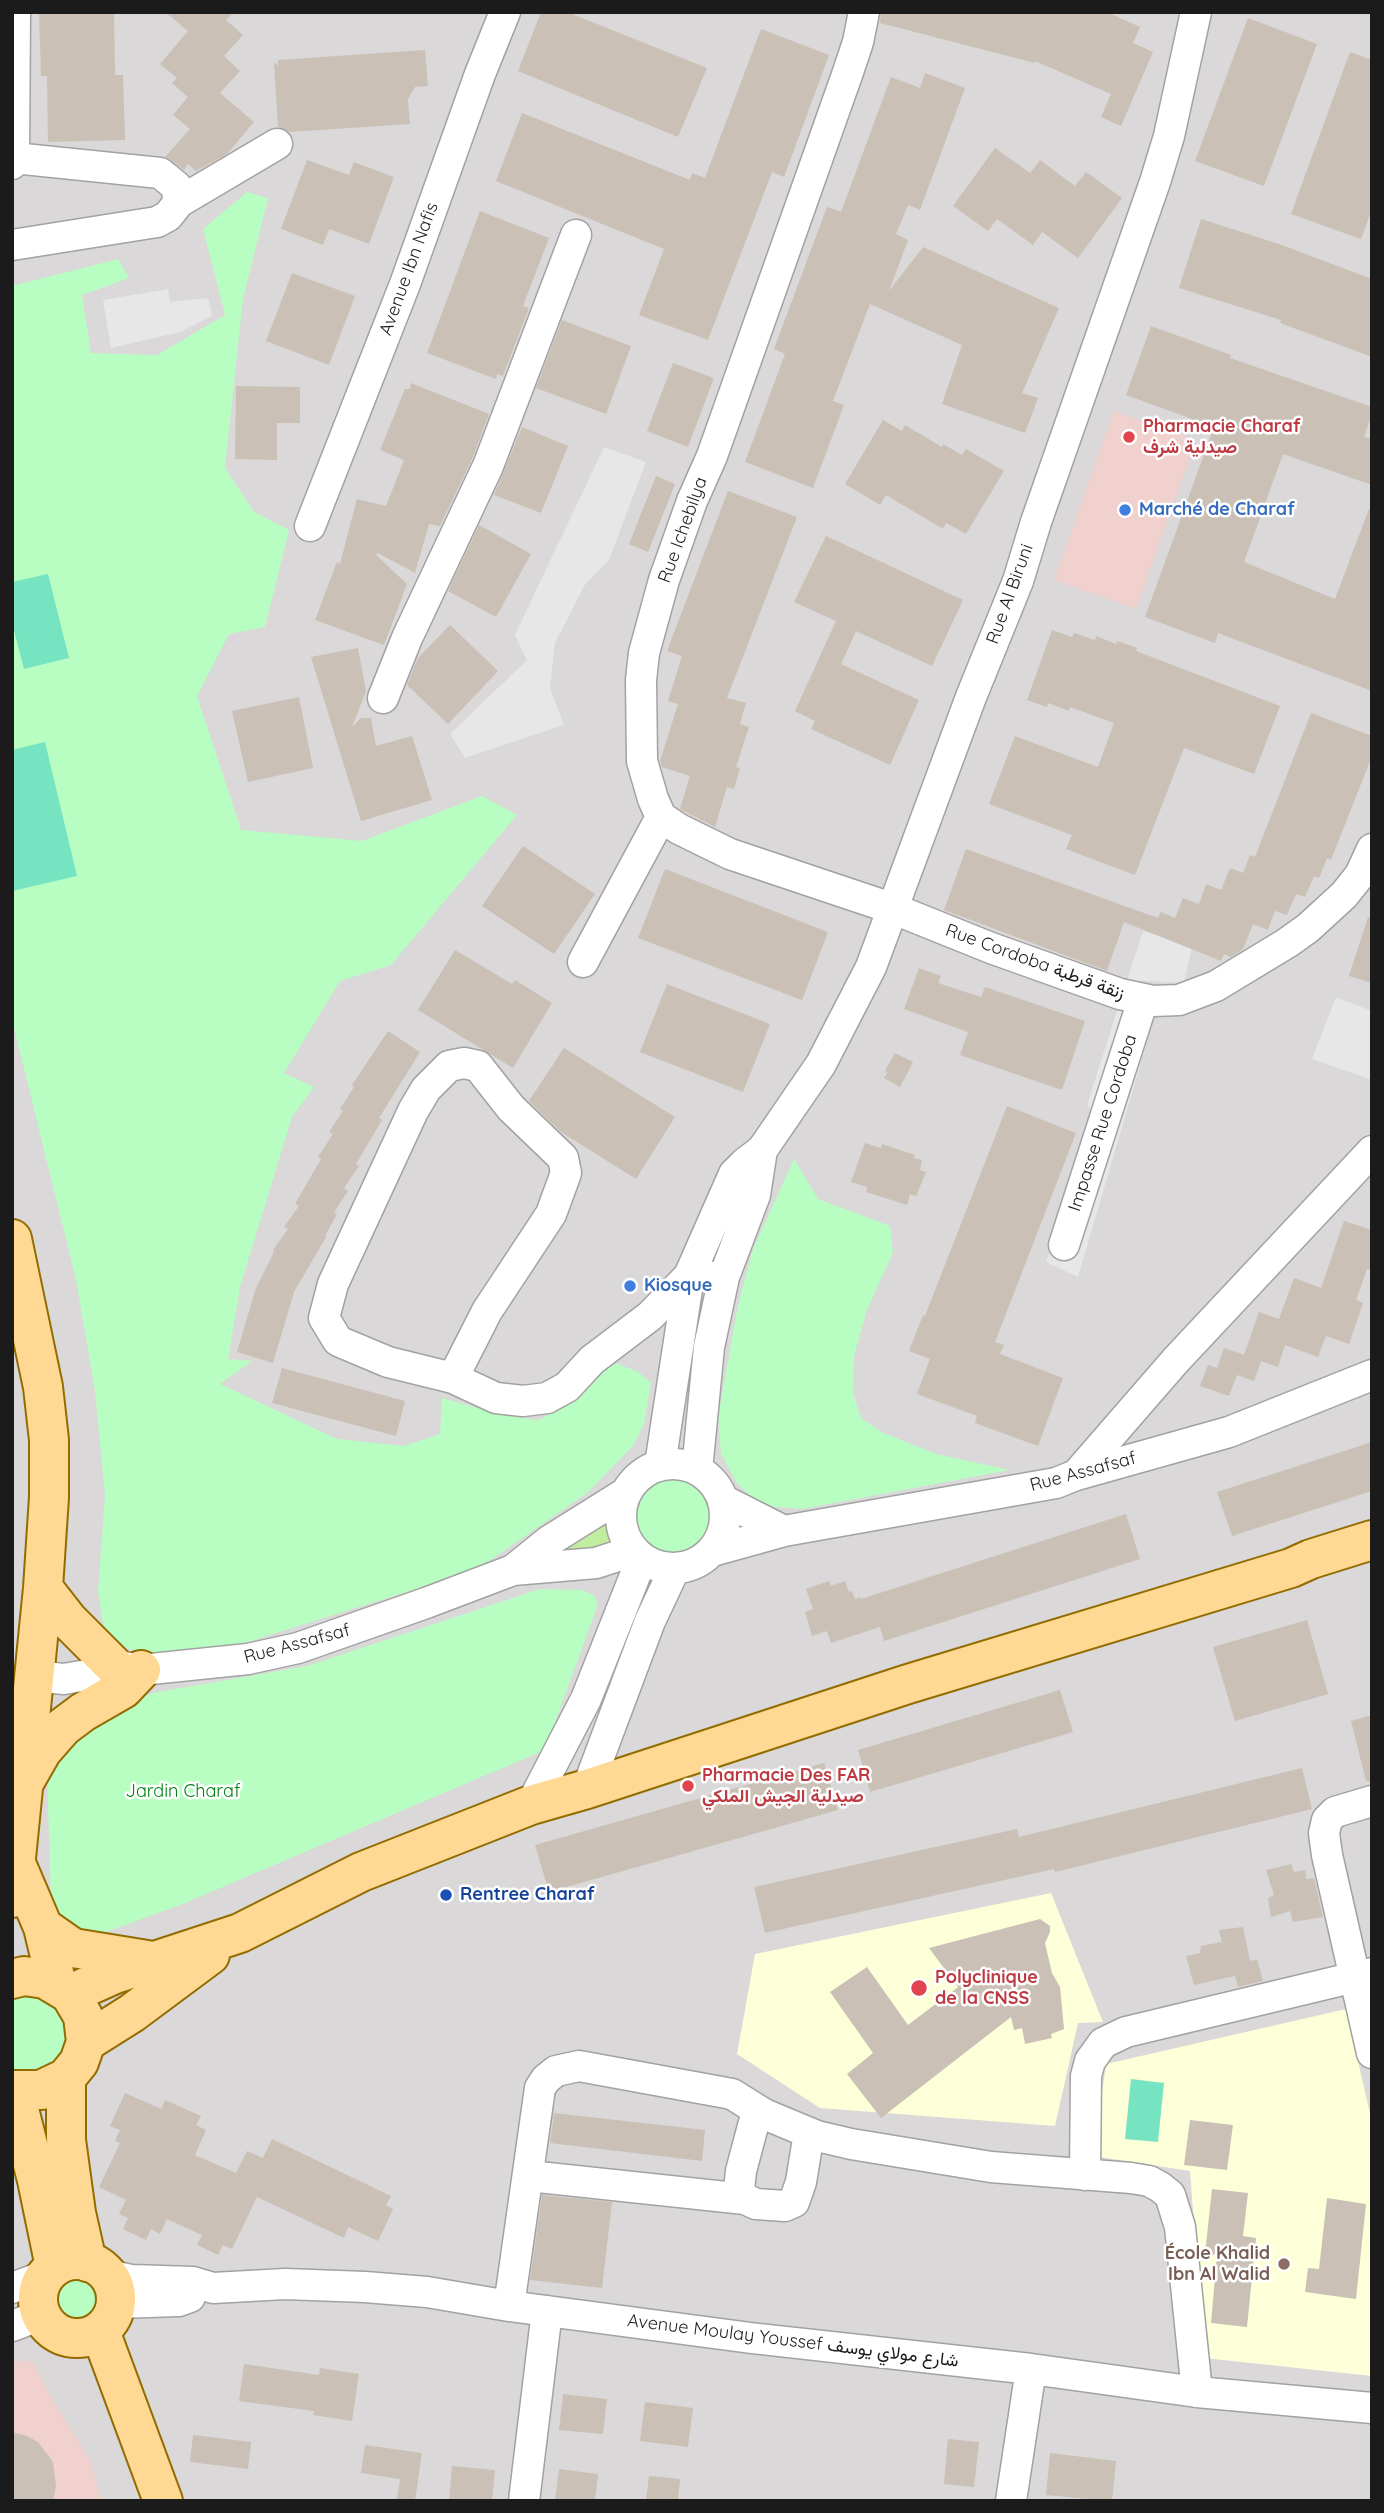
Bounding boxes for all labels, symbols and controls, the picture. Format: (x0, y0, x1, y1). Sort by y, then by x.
street label: Avenue Ibn Nafis (375, 200, 443, 338)
place label: Pharmacie Charaf صيدلية شرف (1143, 416, 1301, 458)
marker: Pharmacie Charaf صيدلية شرف (1121, 429, 1137, 445)
street label: Rue Ichebilya (654, 474, 712, 586)
place label: Marché de Charaf (1139, 499, 1295, 521)
marker: Marché de Charaf (1117, 502, 1133, 518)
street label: Rue Al Biruni (982, 541, 1038, 647)
street label: Rue Cordoba زنقة قرطبة (942, 919, 1128, 1005)
street label: Impasse Rue Cordoba (1064, 1032, 1142, 1214)
place label: Kiosque (644, 1275, 712, 1297)
marker: Kiosque (622, 1278, 638, 1294)
street label: Rue Assafsaf (1027, 1447, 1139, 1497)
street label: Rue Assafsaf (241, 1619, 353, 1669)
place label: Pharmacie Des FAR صيدلية الجيش الملكي (702, 1765, 870, 1808)
marker: Pharmacie Des FAR صيدلية الجيش الملكي (680, 1778, 696, 1794)
park label: Jardin Charaf (126, 1781, 240, 1803)
place label: Rentree Charaf (460, 1884, 595, 1906)
marker: Rentree Charaf (438, 1887, 454, 1903)
place label: Polyclinique de la CNSS (935, 1967, 1038, 2010)
marker: Polyclinique de la CNSS (909, 1978, 929, 1998)
place label: École Khalid Ibn Al Walid (1165, 2243, 1270, 2286)
marker: École Khalid Ibn Al Walid (1276, 2256, 1292, 2272)
street label: Avenue Moulay Youssef شارع مولاي يوسف (626, 2310, 960, 2372)

